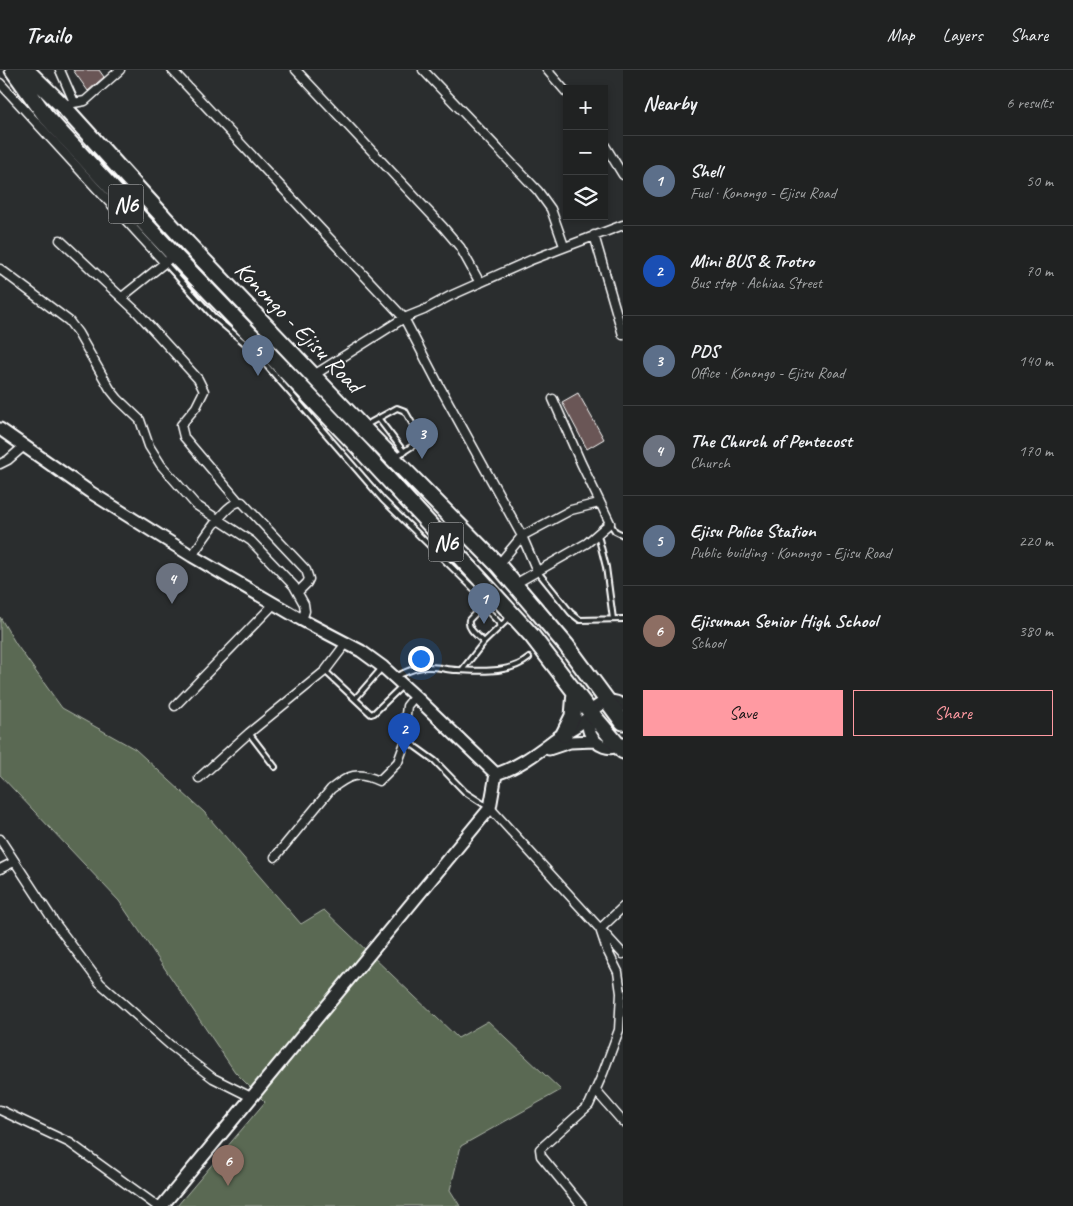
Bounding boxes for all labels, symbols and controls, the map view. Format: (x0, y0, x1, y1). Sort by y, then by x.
text: Trailo (25, 20, 71, 50)
text: Map (887, 24, 915, 46)
text: Layers (943, 24, 982, 46)
text: Share (1010, 24, 1048, 46)
map controls (563, 85, 608, 220)
button: + (563, 85, 608, 130)
text: Nearby (643, 90, 696, 116)
text: 6 results (1006, 93, 1053, 113)
button: − (563, 130, 608, 175)
text: Shell (690, 159, 722, 183)
text: 1 (655, 171, 663, 191)
text: 50 m (1026, 171, 1053, 191)
button: layers (563, 175, 608, 220)
text: Fuel · Konongo - Ejisu Road (690, 183, 836, 203)
road number: N6 (108, 184, 144, 224)
text: Mini BUS & Trotro (690, 249, 814, 273)
street label: Konongo - Ejisu Road (229, 255, 372, 402)
text: 2 (655, 261, 663, 281)
text: 70 m (1026, 261, 1053, 281)
text: Bus stop · Achiaa Street (690, 273, 822, 293)
pin: 5 (242, 335, 274, 376)
text: PDS (690, 339, 719, 363)
text: 3 (655, 351, 663, 371)
text: 140 m (1019, 351, 1053, 371)
text: Office · Konongo - Ejisu Road (690, 363, 845, 383)
pin: 3 (406, 418, 438, 459)
text: The Church of Pentecost (690, 429, 852, 453)
text: 4 (655, 441, 663, 461)
text: 170 m (1019, 441, 1053, 461)
text: Church (690, 453, 730, 473)
text: Ejisu Police Station (690, 519, 816, 543)
road number: N6 (428, 522, 464, 562)
text: 5 (656, 531, 662, 551)
text: 220 m (1019, 531, 1053, 551)
text: Public building · Konongo - Ejisu Road (690, 543, 891, 563)
pin: 4 (156, 563, 188, 604)
pin: 1 (468, 583, 500, 624)
text: Ejisuman Senior High School (690, 609, 878, 633)
text: 6 (655, 621, 663, 641)
text: 380 m (1019, 621, 1053, 641)
text: School (690, 633, 724, 653)
your location (408, 646, 434, 672)
button: Save (643, 690, 843, 736)
button: Share (853, 690, 1053, 736)
pin: 2 (388, 713, 420, 754)
pin: 6 (212, 1145, 244, 1186)

